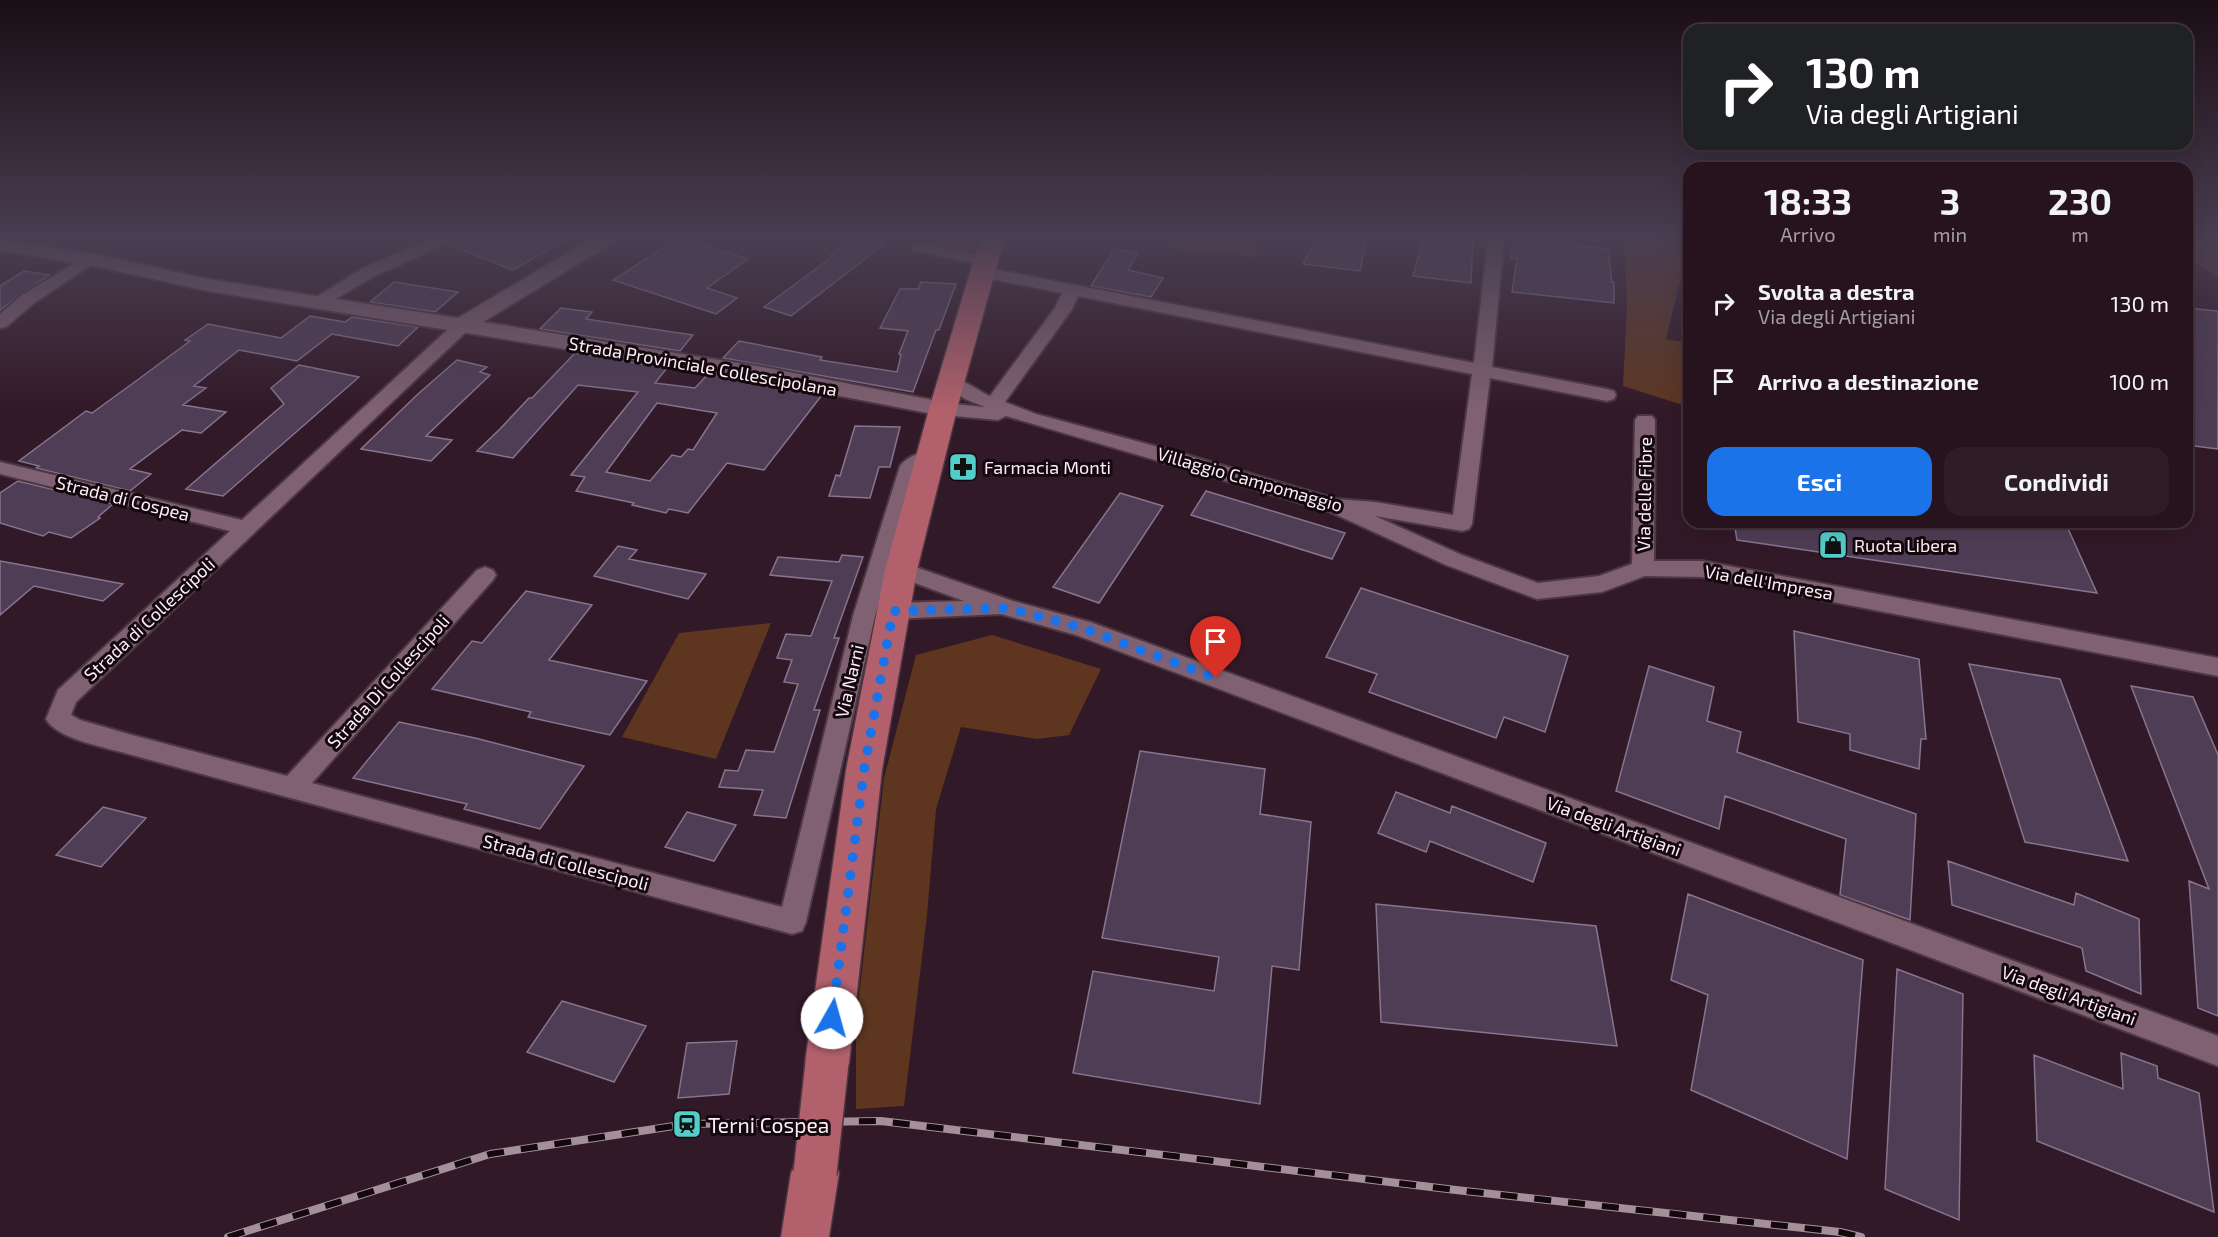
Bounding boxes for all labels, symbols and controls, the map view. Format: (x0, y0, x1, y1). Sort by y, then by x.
text: 130 m (1806, 46, 1921, 96)
icon: right (1707, 48, 1785, 126)
text: Via degli Artigiani (1806, 97, 2019, 129)
text: 18:33 (1764, 179, 1852, 222)
text: 3 (1940, 179, 1960, 222)
text: 230 (2048, 179, 2112, 222)
text: Arrivo (1780, 222, 1836, 246)
text: min (1933, 222, 1967, 246)
text: m (2071, 222, 2089, 246)
text: Svolta a destra (1758, 278, 1915, 304)
icon: right (1707, 287, 1740, 320)
text: 130 m (2111, 290, 2169, 316)
text: Via degli Artigiani (1758, 304, 1916, 328)
street label: Strada Provinciale Collescipolana (567, 332, 839, 400)
icon: arrive (1707, 365, 1740, 398)
text: Arrivo a destinazione (1758, 368, 1979, 394)
text: 100 m (2110, 368, 2169, 394)
street label: Via delle Fibre (1632, 436, 1656, 552)
street label: Villaggio Campomaggio (1155, 442, 1345, 516)
button: Esci (1707, 447, 1932, 516)
button: Condividi (1944, 447, 2169, 516)
pharmacy icon: Farmacia Monti (947, 451, 979, 483)
place label: Farmacia Monti (984, 456, 1111, 478)
street label: Strada di Cospea (54, 471, 192, 525)
shop icon: Ruota Libera (1817, 529, 1849, 561)
place label: Ruota Libera (1854, 534, 1957, 556)
street label: Strada di Collescipoli (79, 553, 219, 685)
street label: Via dell'Impresa (1703, 560, 1835, 604)
street label: Strada Di Collescipoli (322, 610, 454, 752)
pin (1190, 616, 1241, 678)
icon: arrive (1199, 625, 1232, 658)
street label: Via Narni (830, 642, 868, 720)
street label: Via degli Artigiani (1544, 791, 1684, 861)
street label: Strada di Collescipoli (481, 829, 651, 895)
street label: Via degli Artigiani (1999, 960, 2139, 1030)
position arrow (800, 986, 864, 1050)
station icon: Terni Cospea (671, 1108, 703, 1140)
place label: Terni Cospea (708, 1112, 829, 1137)

